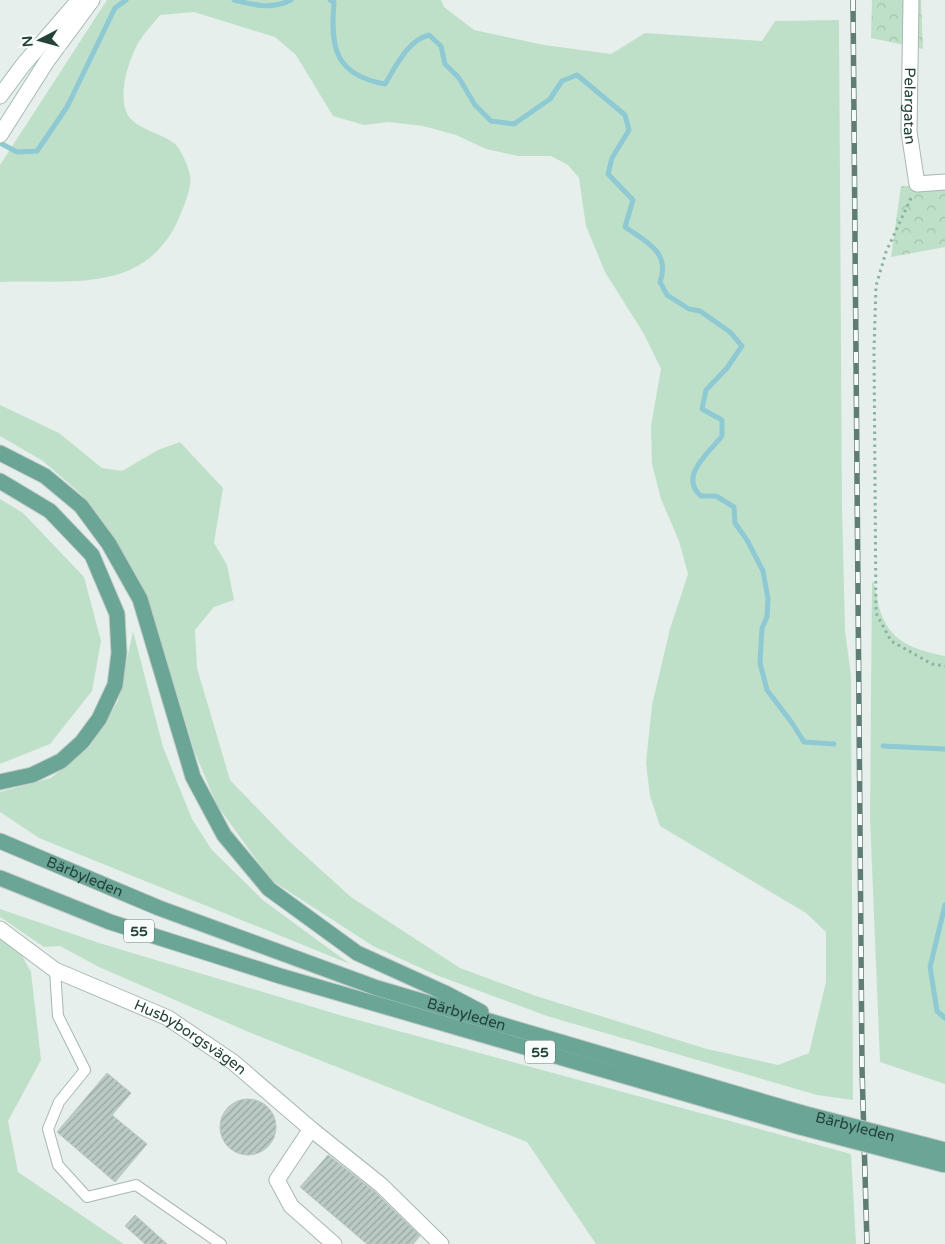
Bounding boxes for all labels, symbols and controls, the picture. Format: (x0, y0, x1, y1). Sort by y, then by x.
north arrow (15, 15, 65, 65)
text: N (19, 35, 37, 48)
street label: Pelargatan (900, 67, 920, 146)
street label: Bärbyleden (44, 853, 126, 901)
road number: 55 (124, 919, 154, 942)
street label: Bärbyleden (425, 994, 508, 1034)
street label: Husbyborgsvägen (131, 996, 250, 1078)
road number: 55 (525, 1040, 555, 1064)
street label: Bärbyleden (814, 1108, 897, 1146)

